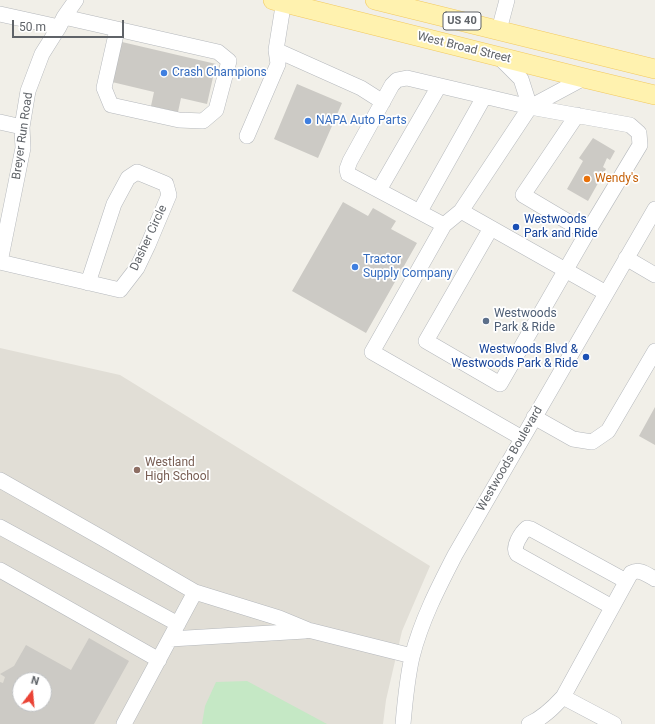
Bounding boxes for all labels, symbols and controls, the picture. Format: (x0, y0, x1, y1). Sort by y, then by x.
scale bar (14, 12, 126, 38)
road number: US 40 (443, 12, 481, 30)
text: 50 m (19, 20, 46, 34)
street label: West Broad Street (416, 29, 512, 67)
place label: Crash Champions (172, 66, 267, 80)
marker: Crash Champions (159, 68, 169, 78)
street label: Breyer Run Road (10, 91, 36, 181)
place label: NAPA Auto Parts (316, 114, 407, 128)
marker: NAPA Auto Parts (303, 116, 313, 126)
place label: Wendy's (595, 172, 639, 186)
marker: Wendy's (582, 174, 592, 184)
street label: Dasher Circle (128, 203, 170, 273)
place label: Westwoods Park and Ride (524, 213, 598, 241)
marker: Westwoods Park and Ride (511, 222, 521, 232)
place label: Tractor Supply Company (363, 253, 453, 281)
marker: Tractor Supply Company (350, 262, 360, 272)
place label: Westwoods Park & Ride (494, 307, 557, 335)
marker: Westwoods Park & Ride (481, 316, 491, 326)
place label: Westwoods Blvd & Westwoods Park & Ride (451, 343, 578, 371)
marker: Westwoods Blvd & Westwoods Park & Ride (581, 352, 591, 362)
street label: Westwoods Boulevard (474, 404, 546, 514)
place label: Westland High School (145, 456, 209, 484)
marker: Westland High School (132, 465, 142, 475)
north arrow (12, 672, 52, 712)
text: N (30, 674, 41, 688)

